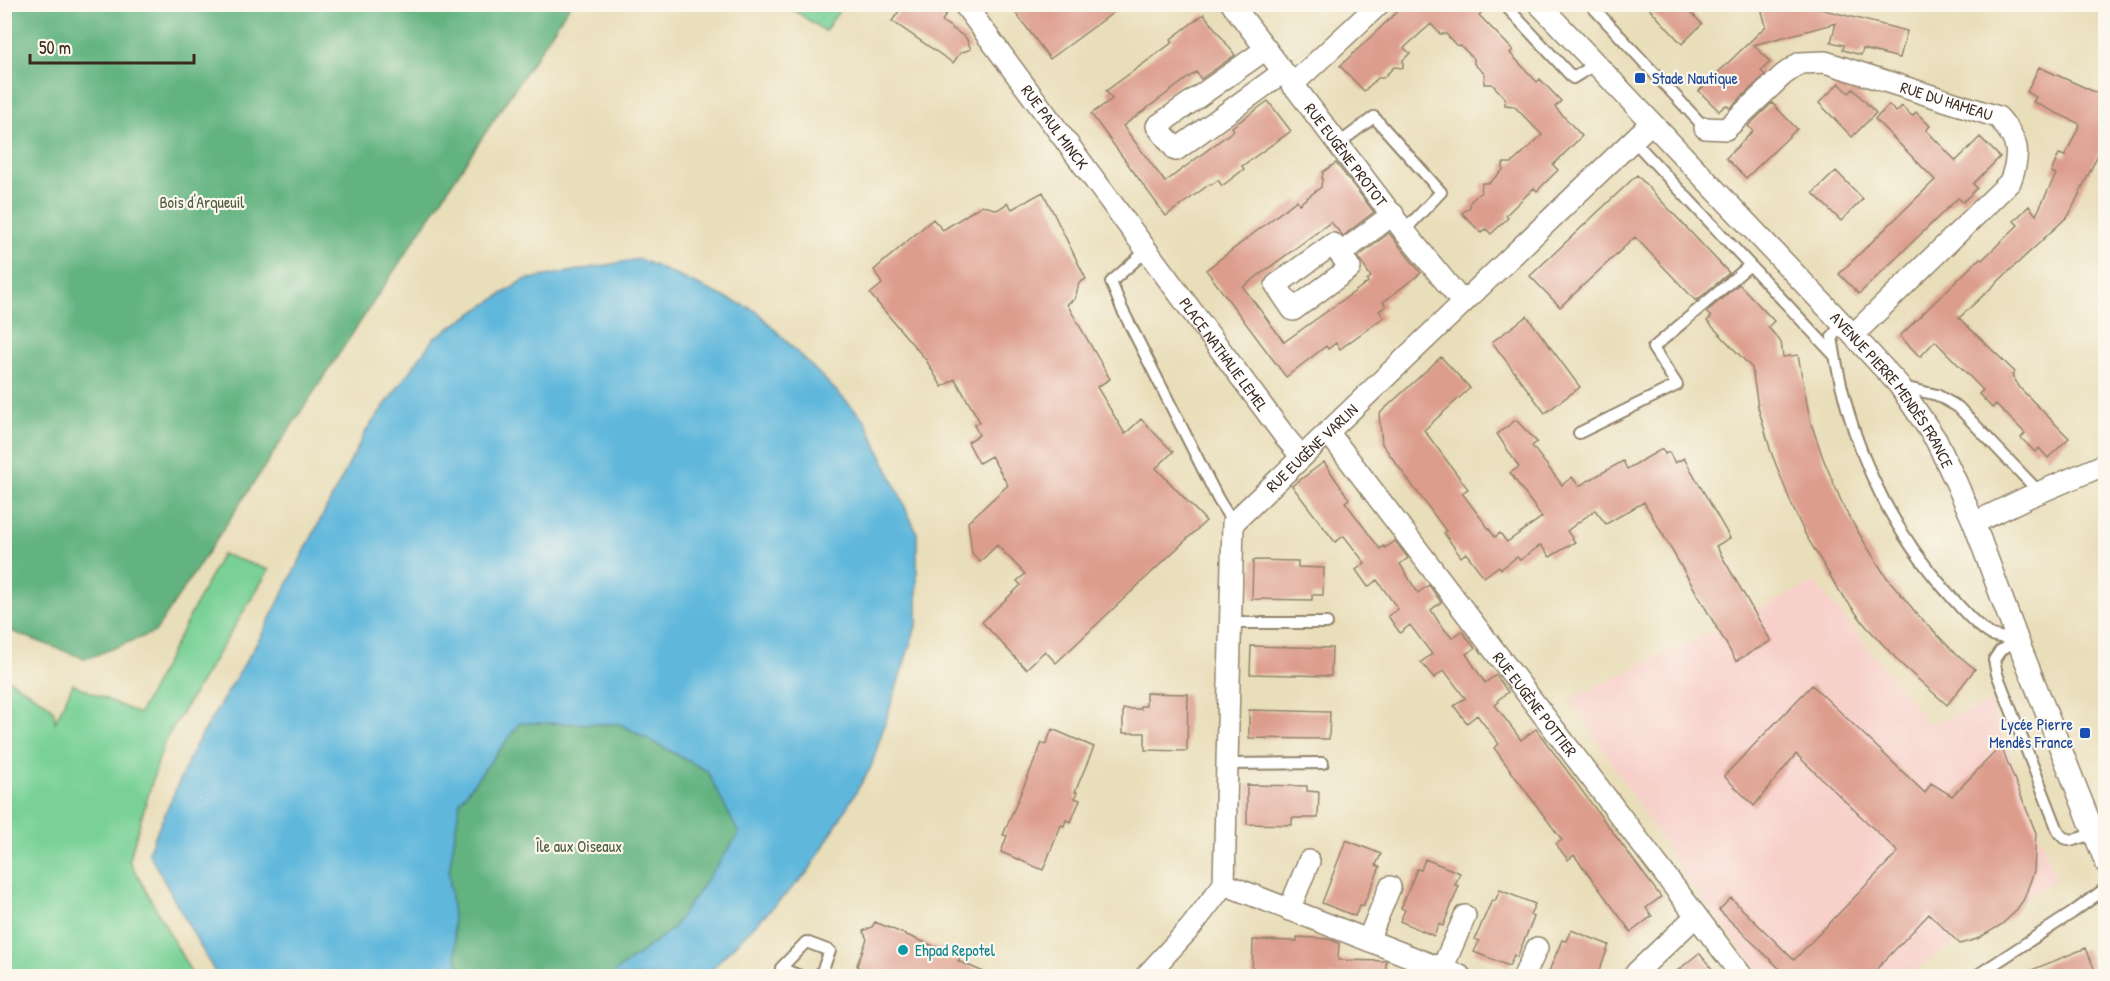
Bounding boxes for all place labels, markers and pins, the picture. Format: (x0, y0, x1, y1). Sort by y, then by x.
place label: Stade Nautique (1652, 67, 1738, 89)
marker: Stade Nautique (1633, 71, 1647, 85)
place label: Lycée Pierre Mendès France (1989, 713, 2074, 753)
marker: Lycée Pierre Mendès France (2078, 726, 2092, 740)
place label: Ehpad Repotel (915, 939, 996, 961)
marker: Ehpad Repotel (896, 943, 910, 957)

